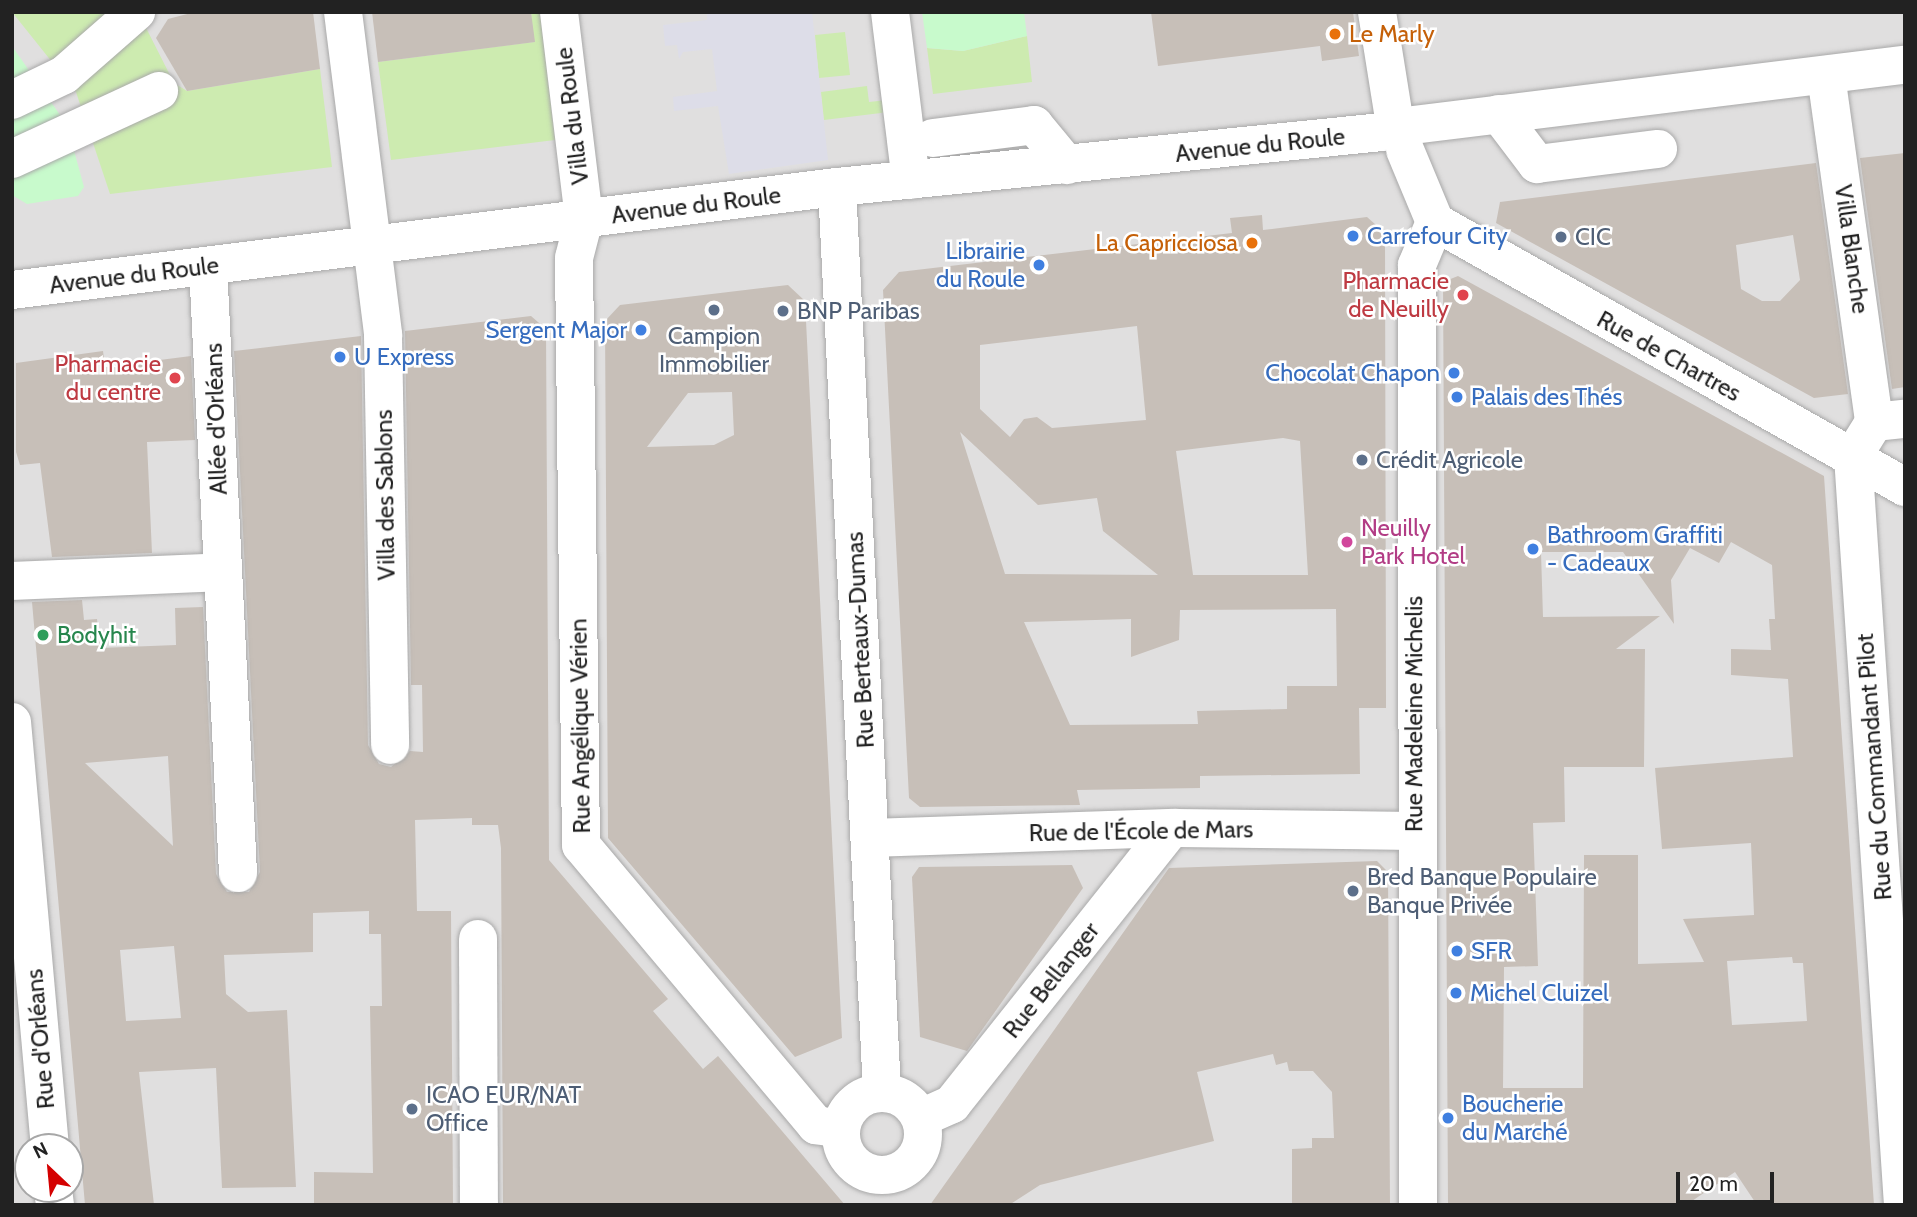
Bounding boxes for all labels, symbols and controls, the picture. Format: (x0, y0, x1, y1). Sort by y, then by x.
place label: Le Marly (1349, 20, 1435, 48)
marker: Le Marly (1327, 26, 1343, 42)
street label: Villa du Roule (549, 46, 595, 186)
street label: Avenue du Roule (1174, 122, 1346, 168)
street label: Avenue du Roule (610, 180, 782, 230)
street label: Villa Blanche (1829, 183, 1875, 315)
place label: Carrefour City (1367, 222, 1508, 250)
place label: CIC (1575, 223, 1611, 251)
marker: Carrefour City (1345, 228, 1361, 244)
place label: La Capricciosa (1095, 229, 1238, 257)
marker: CIC (1553, 229, 1569, 245)
marker: La Capricciosa (1244, 235, 1260, 251)
place label: Librairie du Roule (936, 237, 1025, 293)
street label: Avenue du Roule (48, 250, 220, 300)
marker: Librairie du Roule (1031, 257, 1047, 273)
place label: Pharmacie de Neuilly (1342, 267, 1449, 323)
marker: Pharmacie de Neuilly (1455, 287, 1471, 303)
place label: BNP Paribas (797, 297, 920, 325)
marker: Campion Immobilier (706, 302, 722, 318)
marker: BNP Paribas (775, 303, 791, 319)
street label: Rue de Chartres (1592, 305, 1746, 407)
place label: Sergent Major (486, 316, 627, 344)
marker: Sergent Major (633, 322, 649, 338)
place label: Campion Immobilier (659, 322, 769, 378)
street label: Allée d'Orléans (199, 343, 233, 495)
place label: U Express (354, 343, 454, 371)
marker: U Express (332, 349, 348, 365)
place label: Pharmacie du centre (54, 350, 161, 406)
place label: Chocolat Chapon (1265, 359, 1440, 387)
marker: Chocolat Chapon (1446, 365, 1462, 381)
marker: Pharmacie du centre (167, 370, 183, 386)
place label: Palais des Thés (1471, 383, 1622, 411)
marker: Palais des Thés (1449, 389, 1465, 405)
street label: Villa des Sablons (369, 409, 401, 581)
place label: Crédit Agricole (1376, 446, 1523, 474)
marker: Crédit Agricole (1354, 452, 1370, 468)
place label: Neuilly Park Hotel (1361, 514, 1465, 570)
place label: Bathroom Graffiti - Cadeaux (1547, 521, 1723, 577)
street label: Rue Berteaux-Dumas (840, 531, 880, 749)
marker: Neuilly Park Hotel (1339, 534, 1355, 550)
marker: Bathroom Graffiti - Cadeaux (1525, 541, 1541, 557)
street label: Rue Madeleine Michelis (1400, 596, 1428, 832)
street label: Rue Angélique Vérien (564, 618, 596, 834)
place label: Bodyhit (57, 621, 136, 649)
marker: Bodyhit (35, 627, 51, 643)
street label: Rue du Commandant Pilot (1850, 633, 1898, 901)
street label: Rue de l'École de Mars (1029, 815, 1253, 847)
place label: Bred Banque Populaire Banque Privée (1367, 863, 1597, 919)
marker: Bred Banque Populaire Banque Privée (1345, 883, 1361, 899)
street label: Rue Bellanger (997, 916, 1105, 1044)
place label: SFR (1471, 937, 1512, 965)
marker: SFR (1449, 943, 1465, 959)
street label: Rue d'Orléans (20, 968, 60, 1110)
place label: Michel Cluizel (1470, 979, 1609, 1007)
marker: Michel Cluizel (1448, 985, 1464, 1001)
place label: ICAO EUR/NAT Office (426, 1081, 581, 1137)
place label: Boucherie du Marché (1462, 1090, 1568, 1146)
marker: ICAO EUR/NAT Office (404, 1101, 420, 1117)
marker: Boucherie du Marché (1440, 1110, 1456, 1126)
north arrow (14, 1133, 84, 1203)
text: N (29, 1137, 52, 1164)
scale bar (1679, 1158, 1777, 1202)
text: 20 m (1689, 1171, 1738, 1196)

